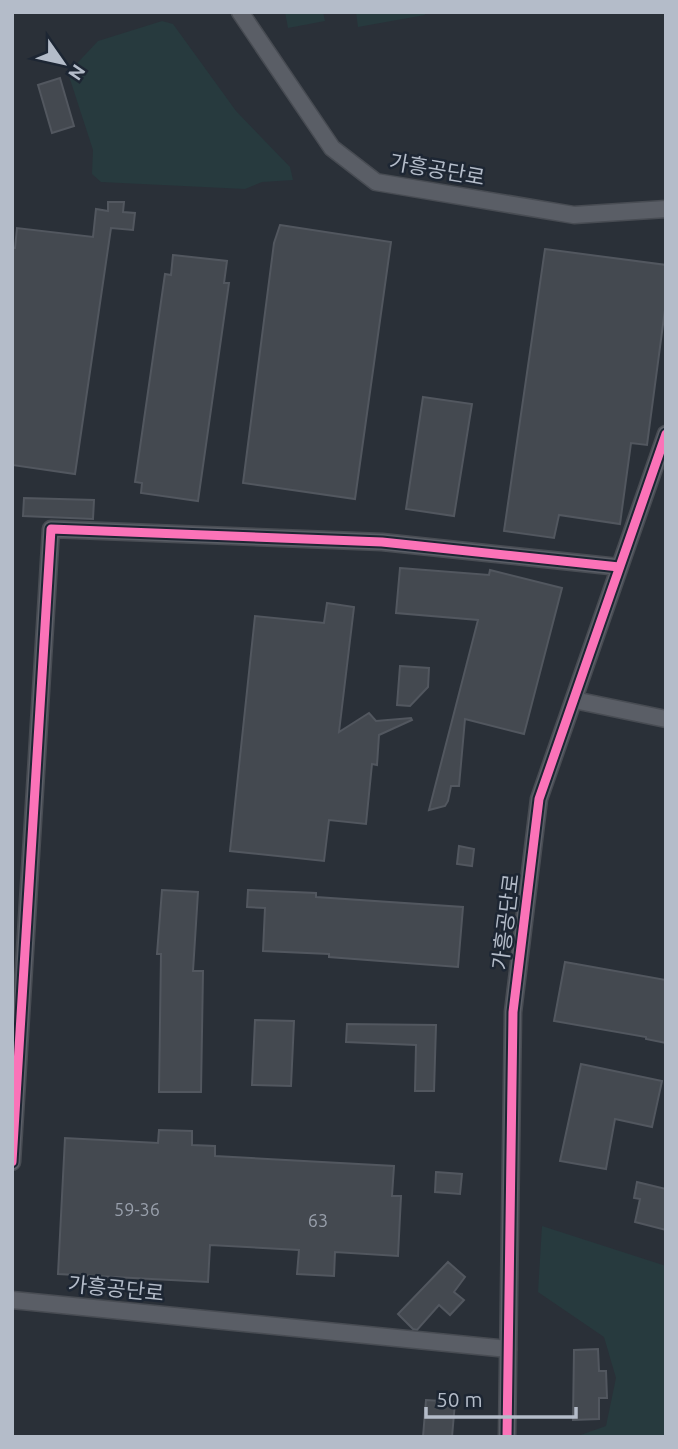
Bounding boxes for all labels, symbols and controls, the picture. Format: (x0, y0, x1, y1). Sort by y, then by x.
north arrow (28, 28, 98, 98)
text: N (64, 60, 90, 85)
street label: 가흥공단로 (388, 149, 487, 189)
street label: 가흥공단로 (487, 872, 523, 971)
house number: 59-36 (114, 1199, 160, 1219)
house number: 63 (308, 1210, 328, 1230)
street label: 가흥공단로 (67, 1271, 165, 1305)
scale bar (426, 1376, 576, 1420)
text: 50 m (436, 1387, 483, 1411)

